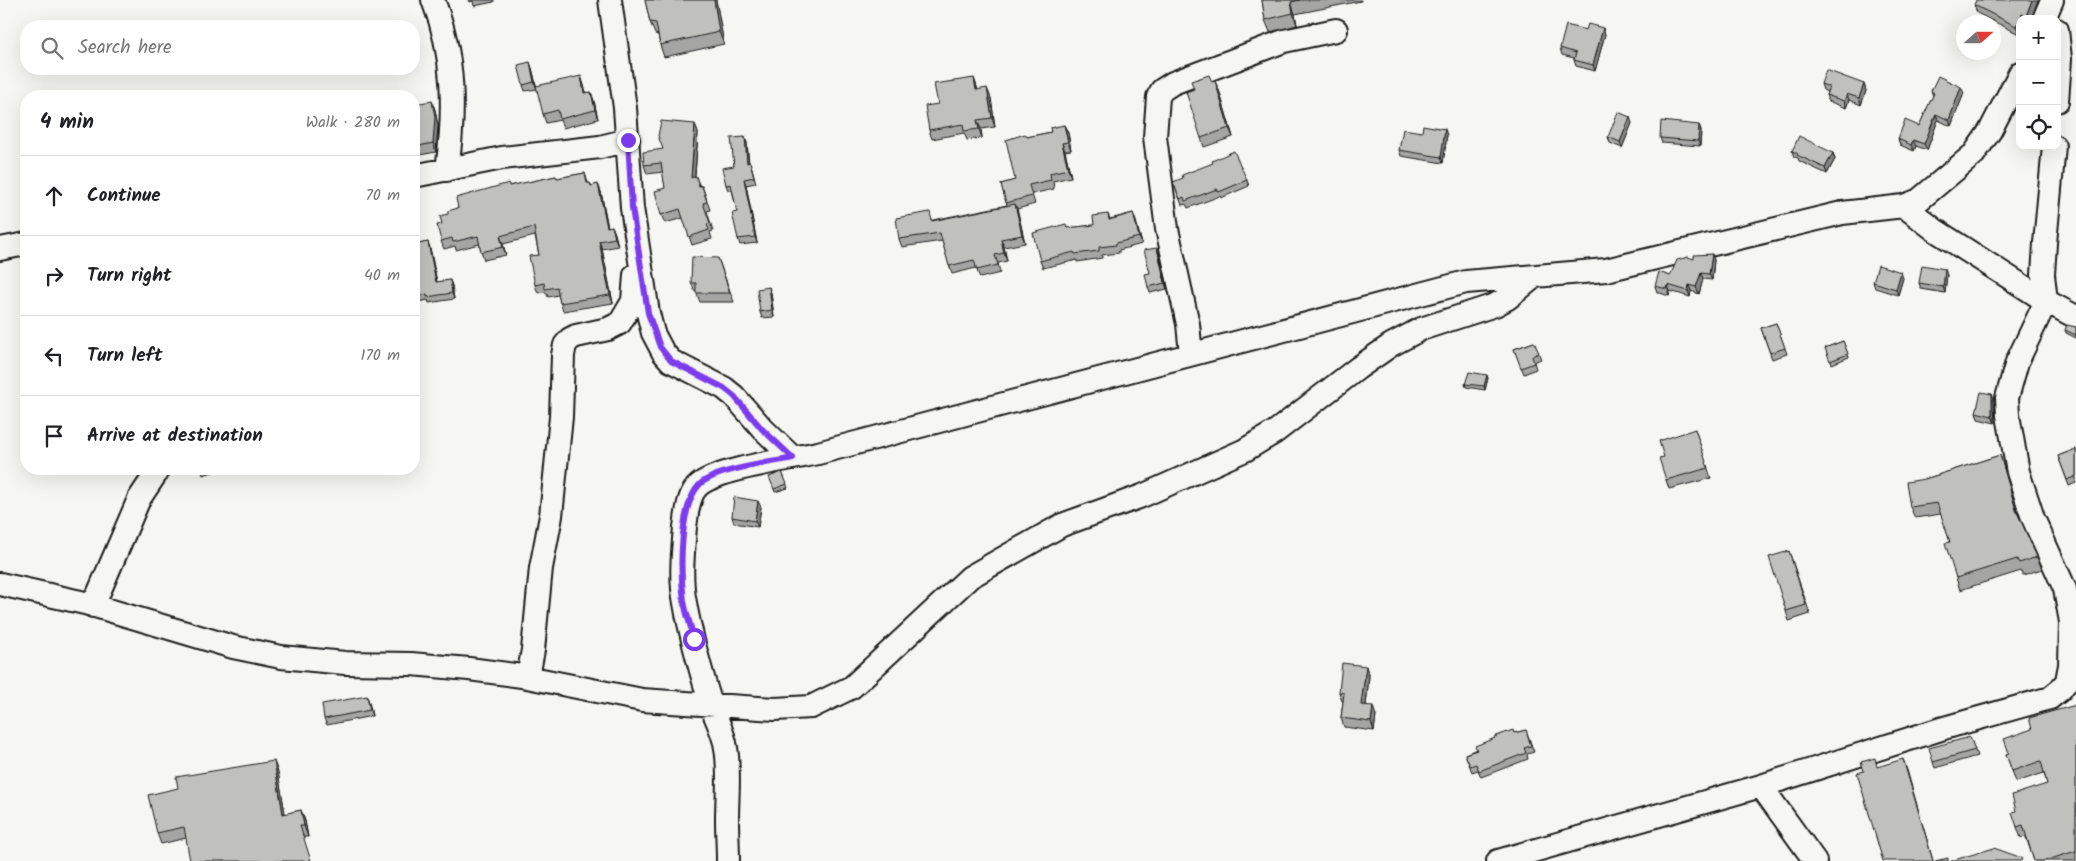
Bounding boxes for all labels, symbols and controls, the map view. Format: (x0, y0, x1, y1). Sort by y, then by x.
north arrow (1956, 15, 2001, 60)
map controls (2016, 15, 2061, 150)
button: + (2016, 15, 2061, 60)
search box (20, 20, 420, 75)
text: Search here (78, 33, 172, 63)
icon: search (38, 34, 66, 62)
button: − (2016, 60, 2061, 105)
button: locate (2016, 105, 2061, 150)
text: 4 min (40, 106, 94, 139)
text: Walk · 280 m (306, 110, 400, 135)
route end (617, 129, 640, 152)
text: Continue (87, 181, 160, 211)
icon: ahead (40, 182, 68, 210)
text: 70 m (365, 183, 400, 208)
text: Turn right (87, 261, 172, 291)
icon: right (40, 262, 68, 290)
text: 40 m (364, 263, 400, 288)
text: Turn left (87, 341, 162, 371)
icon: left (40, 342, 68, 370)
text: 170 m (360, 343, 400, 368)
text: Arrive at destination (87, 421, 263, 451)
icon: arrive (40, 422, 68, 450)
route start (683, 628, 706, 651)

